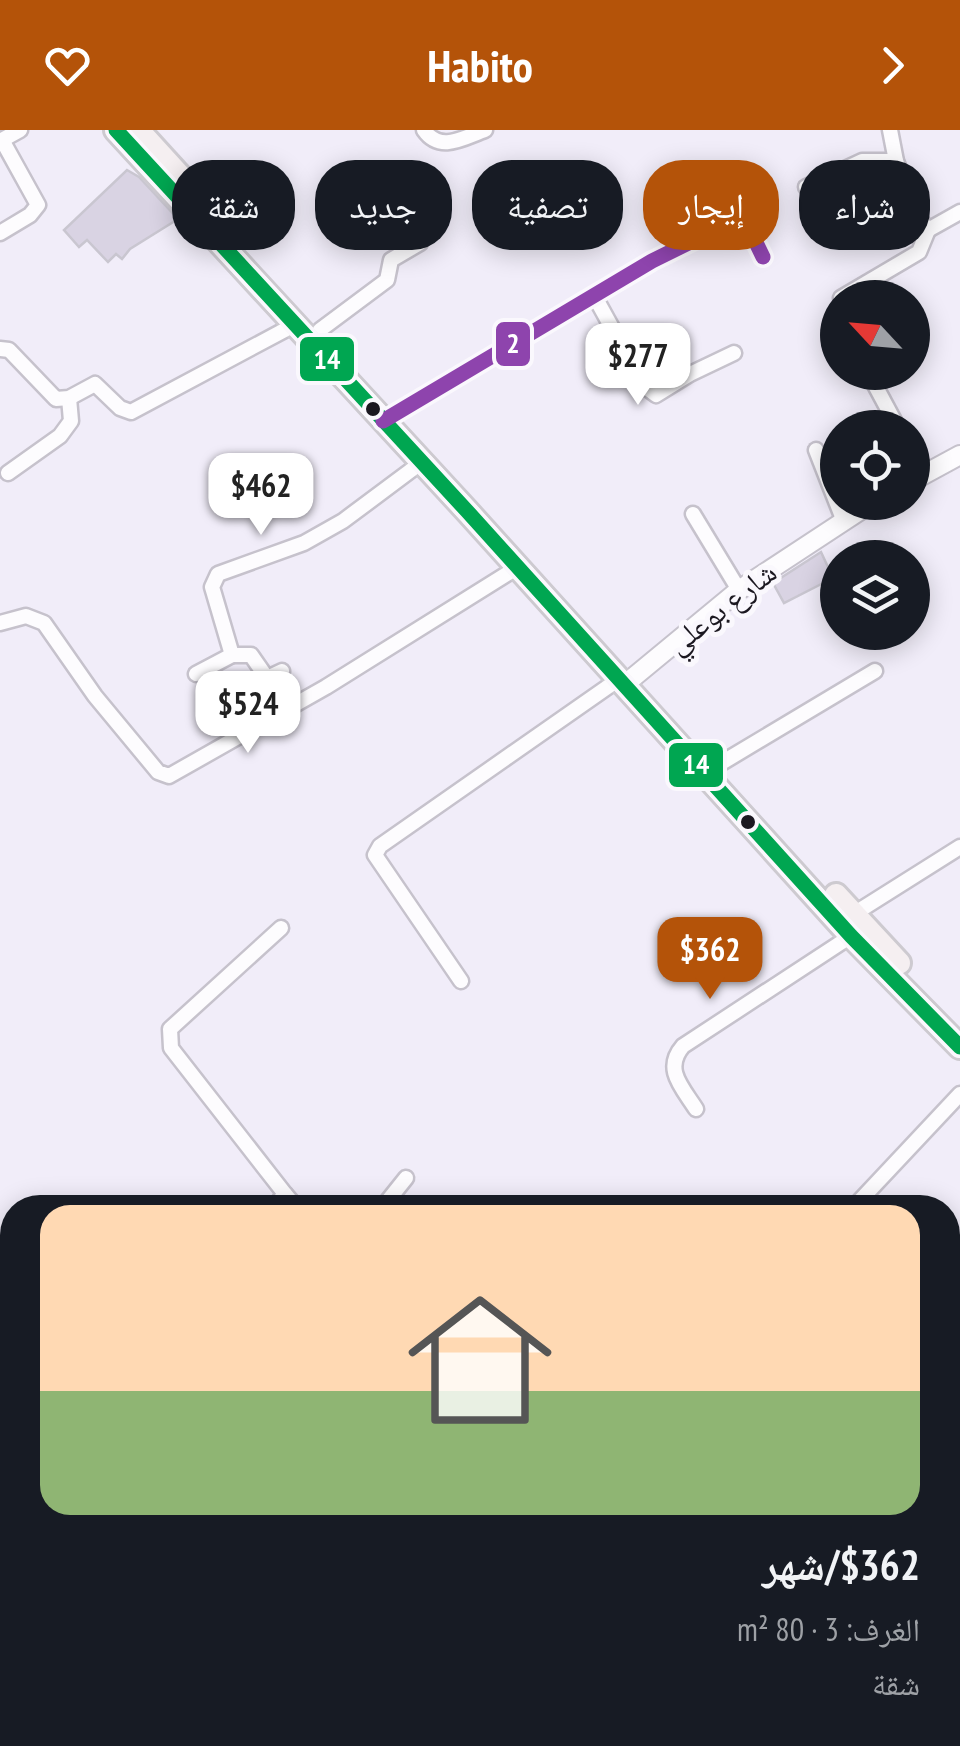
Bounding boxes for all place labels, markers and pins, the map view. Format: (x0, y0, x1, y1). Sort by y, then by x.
pin: $277 (579, 323, 697, 408)
unlabelled marker (363, 399, 383, 419)
pin: $462 (202, 453, 320, 538)
pin: $524 (189, 671, 307, 756)
unlabelled marker (738, 812, 758, 832)
pin: $362 (651, 917, 769, 1002)

